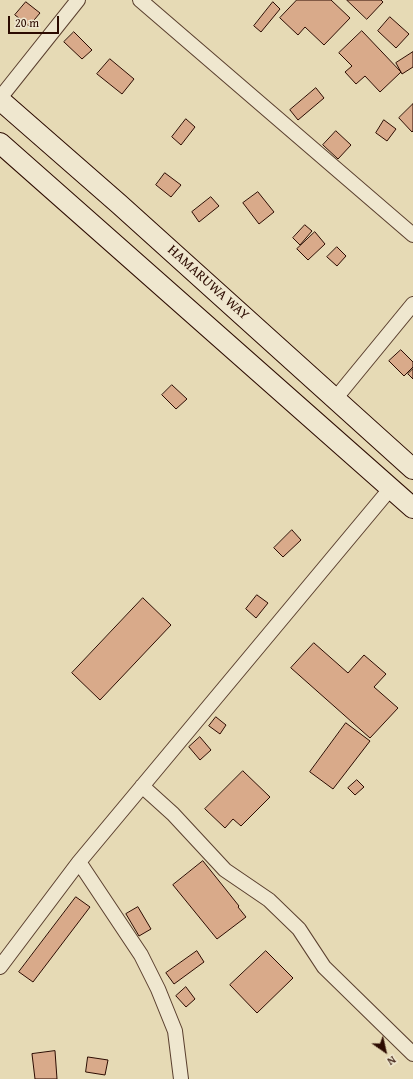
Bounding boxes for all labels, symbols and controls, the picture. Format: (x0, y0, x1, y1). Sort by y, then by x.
scale bar (10, 8, 61, 34)
text: 20 m (15, 14, 39, 31)
street label: HAMARUWA WAY (164, 242, 252, 324)
north arrow (365, 1031, 405, 1071)
text: N (384, 1052, 399, 1070)

